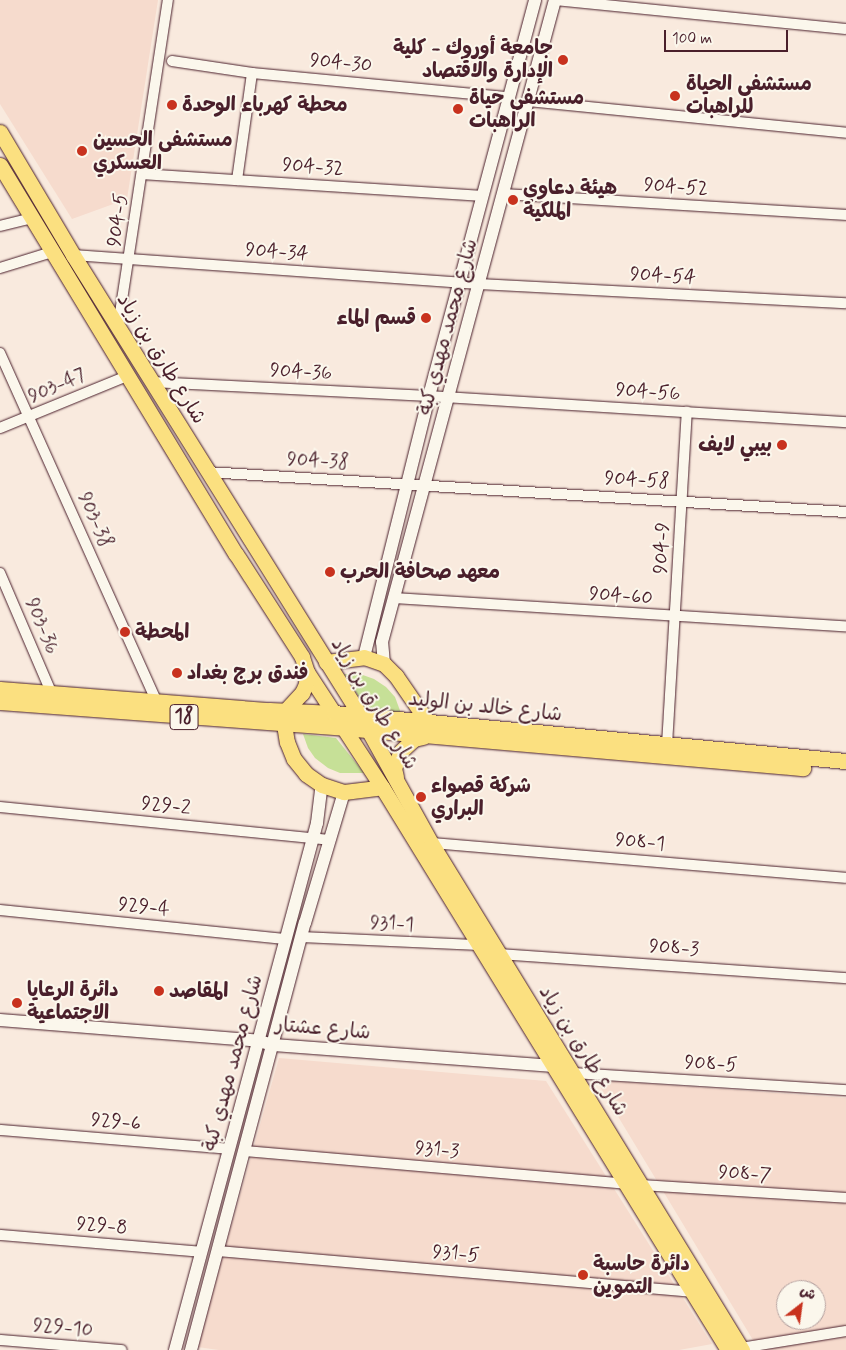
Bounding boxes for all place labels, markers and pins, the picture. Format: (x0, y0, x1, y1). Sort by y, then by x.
place label: جامعة أوروك - كلية الإدارة والاقتصاد (393, 36, 553, 83)
marker: جامعة أوروك - كلية الإدارة والاقتصاد (557, 54, 569, 66)
place label: مستشفى الحياة للراهبات (686, 72, 812, 119)
place label: مستشفى حياة الراهبات (469, 86, 584, 133)
marker: مستشفى الحياة للراهبات (668, 89, 682, 103)
place label: محطة كهرباء الوحدة (182, 93, 348, 117)
marker: محطة كهرباء الوحدة (166, 99, 178, 111)
marker: مستشفى حياة الراهبات (451, 102, 465, 116)
place label: مستشفى الحسين العسكري (93, 128, 233, 175)
marker: مستشفى الحسين العسكري (75, 144, 89, 158)
place label: هيئة دعاوي الملكية (523, 176, 617, 223)
marker: هيئة دعاوي الملكية (507, 194, 519, 206)
place label: قسم الماء (336, 306, 416, 330)
marker: قسم الماء (420, 312, 432, 324)
place label: بيبي لايف (698, 433, 772, 457)
marker: بيبي لايف (776, 439, 788, 451)
place label: معهد صحافة الحرب (340, 560, 500, 584)
marker: معهد صحافة الحرب (324, 566, 336, 578)
place label: المحطة (135, 620, 189, 644)
marker: المحطة (119, 626, 131, 638)
place label: فندق برج بغداد (187, 661, 308, 685)
marker: فندق برج بغداد (171, 667, 183, 679)
place label: شركة قصواء البراري (431, 774, 531, 821)
marker: شركة قصواء البراري (415, 791, 427, 803)
place label: دائرة الرعايا الاجتماعية (27, 979, 118, 1026)
place label: المقاصد (169, 979, 228, 1003)
marker: المقاصد (153, 985, 165, 997)
marker: دائرة الرعايا الاجتماعية (11, 997, 23, 1009)
place label: دائرة حاسبة التموين (593, 1252, 690, 1299)
marker: دائرة حاسبة التموين (577, 1269, 589, 1281)

